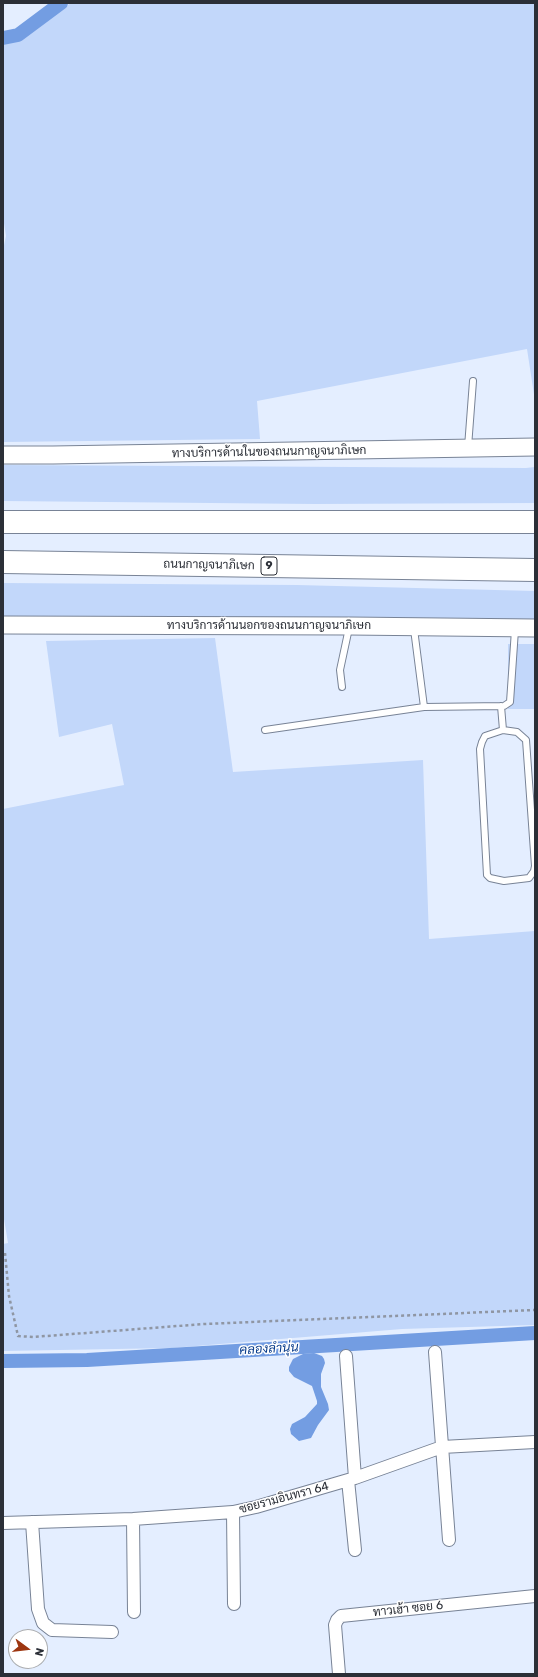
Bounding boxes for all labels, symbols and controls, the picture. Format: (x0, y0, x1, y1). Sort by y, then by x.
street label: ทางบริการด้านในของถนนกาญจนาภิเษก (171, 443, 367, 461)
street label: ถนนกาญจนาภิเษก (163, 557, 255, 573)
road number: 9 (261, 557, 277, 575)
street label: ทางบริการด้านนอกของถนนกาญจนาภิเษก (167, 619, 371, 633)
water label: คลองลำนุ่น (239, 1340, 299, 1358)
street label: ซอยรามอินทรา 64 (238, 1479, 330, 1517)
street label: ทาวเฮ้า ซอย 6 (372, 1598, 444, 1620)
north arrow (8, 1629, 48, 1669)
text: N (32, 1646, 46, 1657)

